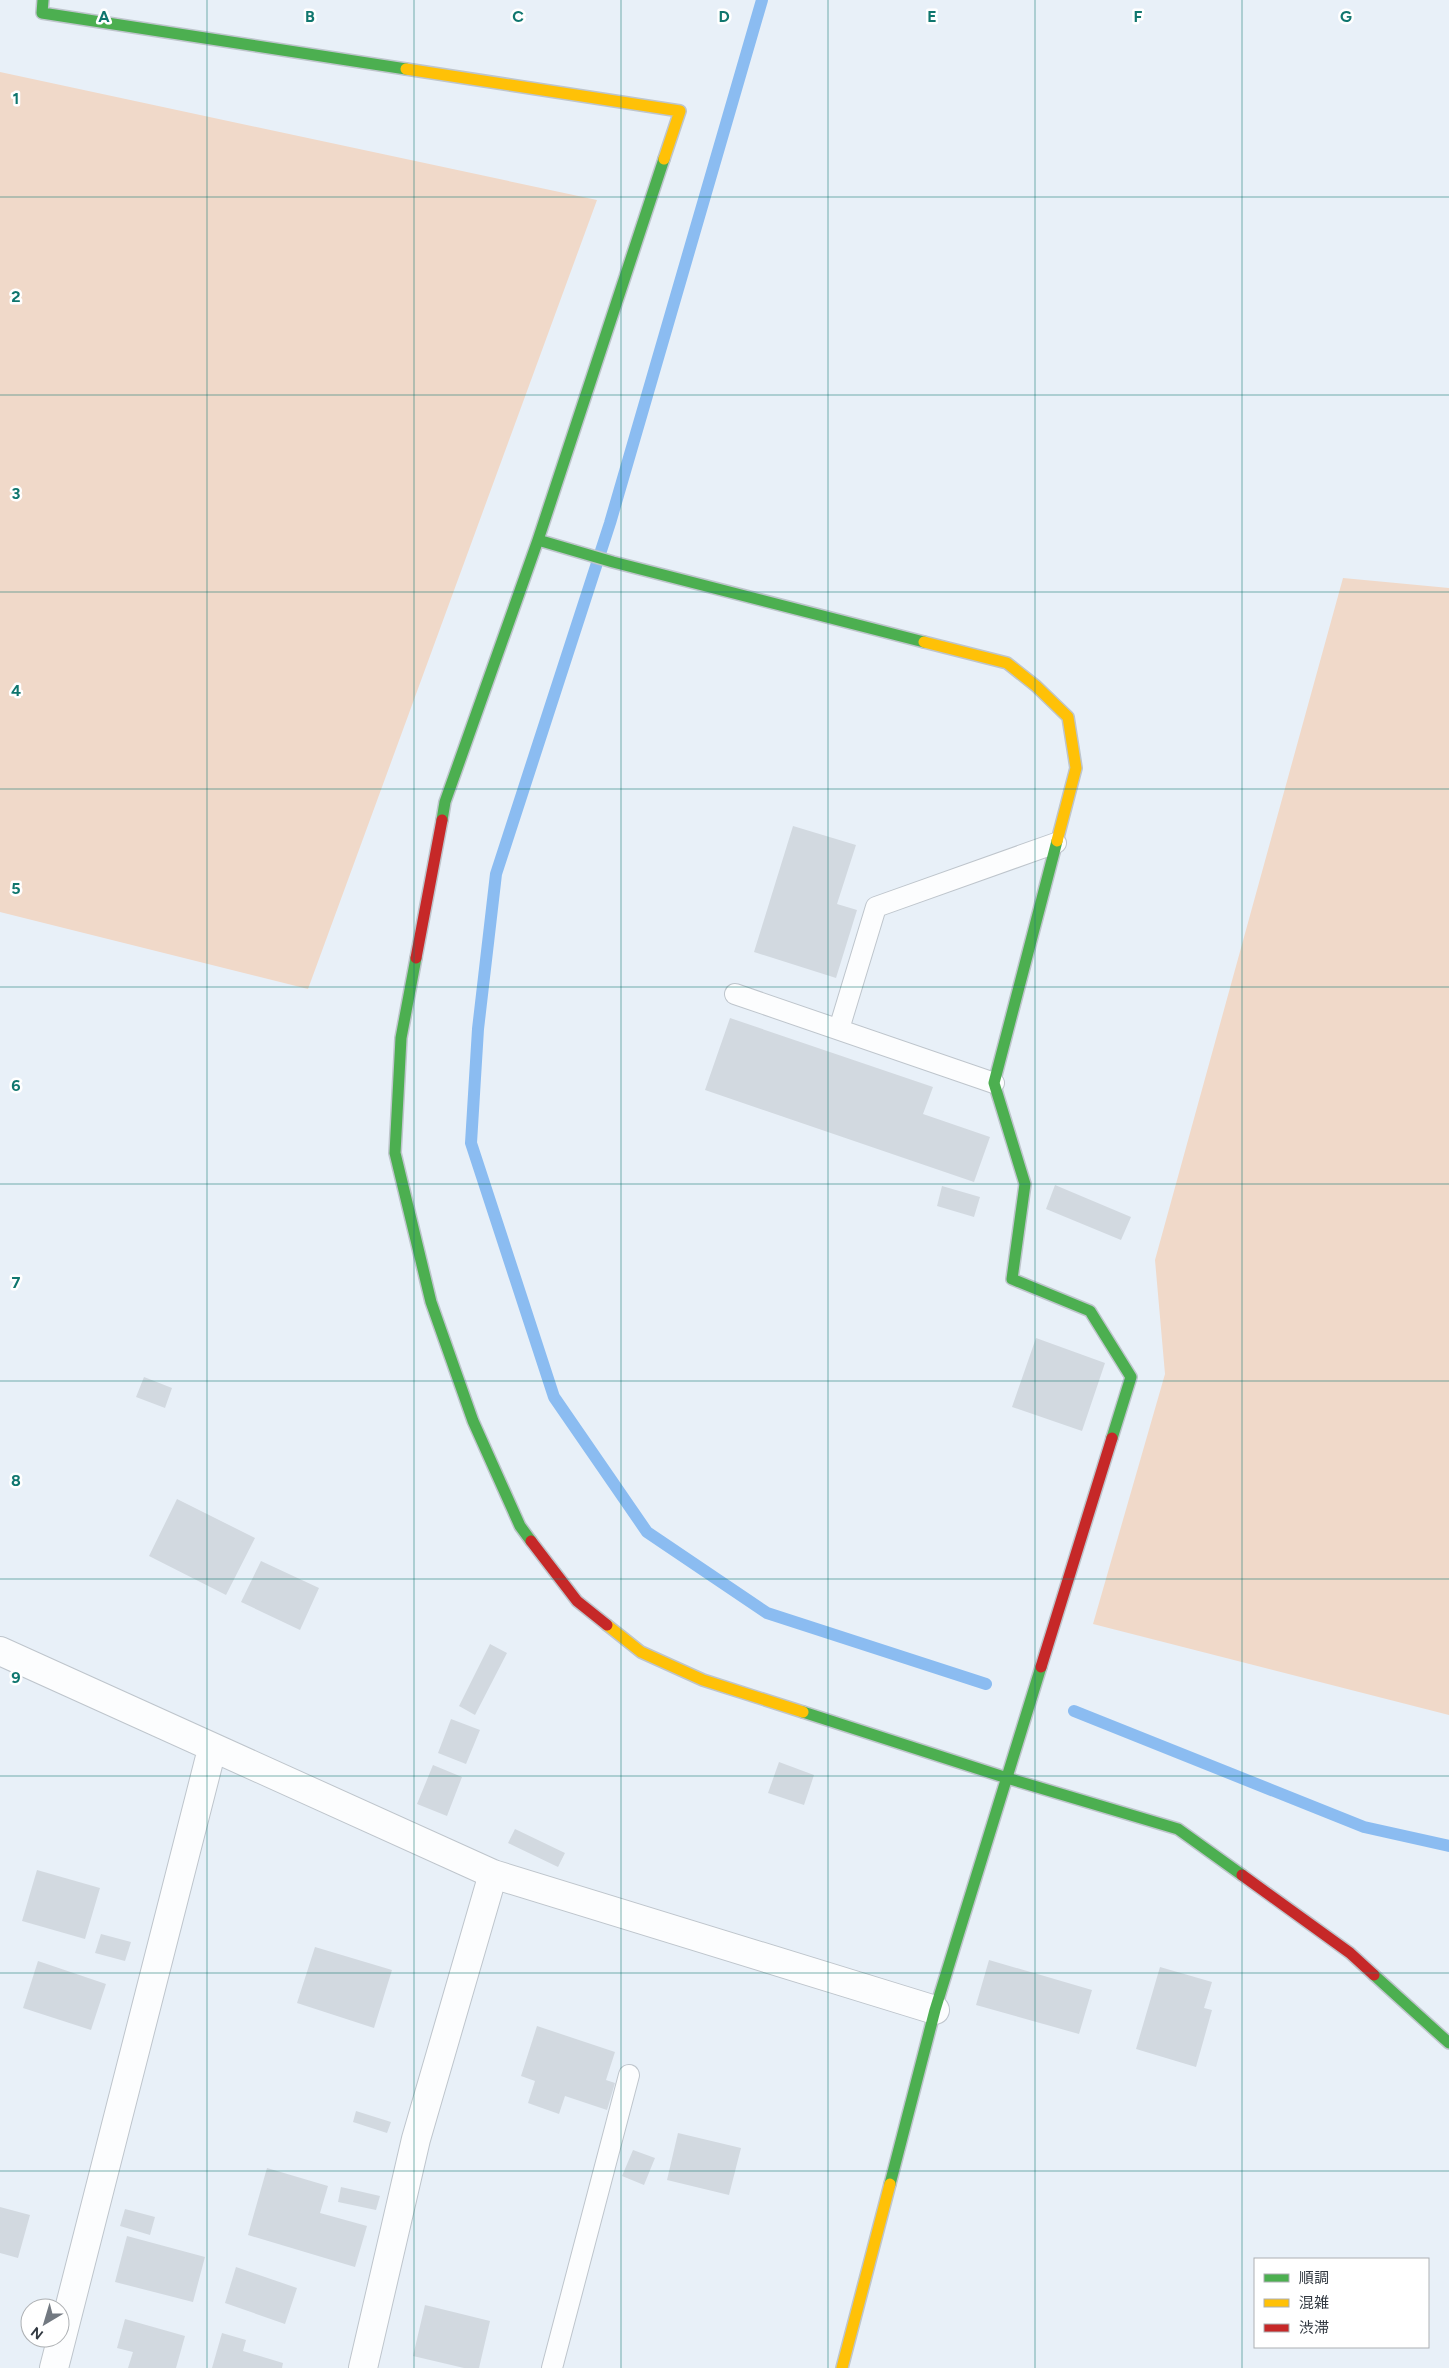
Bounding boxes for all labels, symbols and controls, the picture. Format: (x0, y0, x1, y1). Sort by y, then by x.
text: A (98, 7, 110, 26)
text: B (305, 7, 315, 26)
text: C (512, 7, 524, 26)
text: D (718, 7, 730, 26)
text: E (927, 7, 937, 26)
text: F (1134, 7, 1143, 26)
text: G (1340, 7, 1352, 26)
text: 1 (13, 89, 19, 108)
text: 2 (11, 287, 21, 306)
text: 3 (12, 484, 21, 503)
text: 4 (11, 681, 21, 700)
text: 5 (11, 879, 21, 898)
text: 6 (11, 1076, 21, 1095)
text: 7 (12, 1273, 21, 1292)
text: 8 (11, 1471, 21, 1490)
text: 9 (11, 1668, 21, 1687)
legend (1254, 2258, 1429, 2348)
text: 順調 (1299, 2269, 1329, 2287)
text: 混雑 (1299, 2294, 1329, 2312)
north arrow (20, 2298, 70, 2348)
text: 渋滞 (1299, 2319, 1329, 2337)
text: N (28, 2323, 47, 2343)

